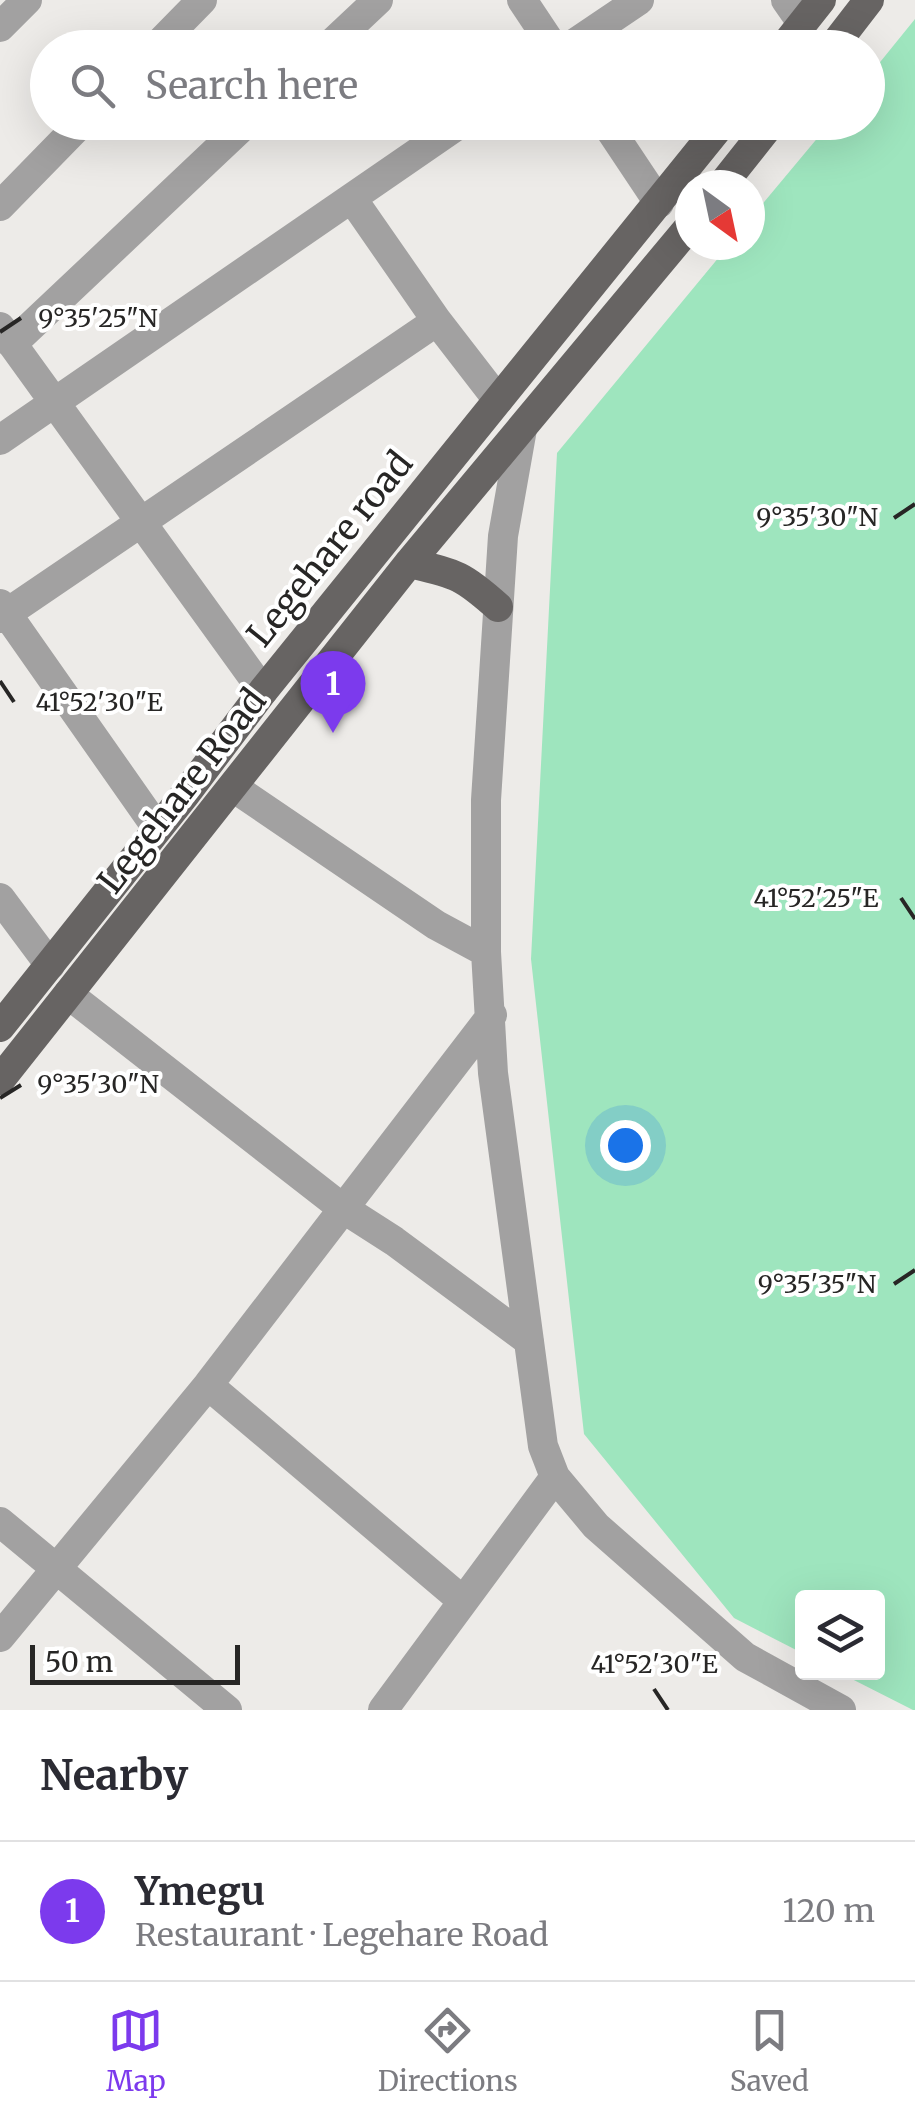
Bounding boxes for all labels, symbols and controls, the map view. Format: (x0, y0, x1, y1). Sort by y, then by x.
search box (30, 30, 885, 140)
icon: search (65, 58, 120, 113)
text: Search here (145, 62, 358, 109)
north arrow (675, 170, 765, 260)
text: 9°35'25"N (38, 302, 158, 334)
street label: Legehare road (238, 442, 422, 656)
text: 9°35'30"N (756, 501, 878, 533)
pin: 1 (300, 650, 366, 733)
street label: Legehare Road (88, 680, 276, 902)
text: 41°52'30"E (35, 686, 163, 718)
text: 41°52'25"E (754, 882, 879, 914)
text: 9°35'30"N (37, 1068, 159, 1100)
your location (600, 1120, 651, 1171)
text: 9°35'35"N (758, 1268, 876, 1300)
map controls (795, 1590, 885, 1680)
button: layers (795, 1590, 885, 1680)
scale bar (30, 1640, 240, 1684)
text: 50 m (45, 1644, 113, 1680)
text: 41°52'30"E (590, 1648, 718, 1680)
text: Nearby (40, 1749, 188, 1801)
text: Ymegu (135, 1868, 265, 1915)
text: 1 (65, 1891, 80, 1931)
text: 120 m (783, 1891, 875, 1931)
text: Restaurant · Legehare Road (135, 1915, 549, 1955)
tab: Map (106, 2003, 166, 2099)
tab: Directions (378, 2003, 518, 2099)
tab: Saved (730, 2003, 809, 2099)

